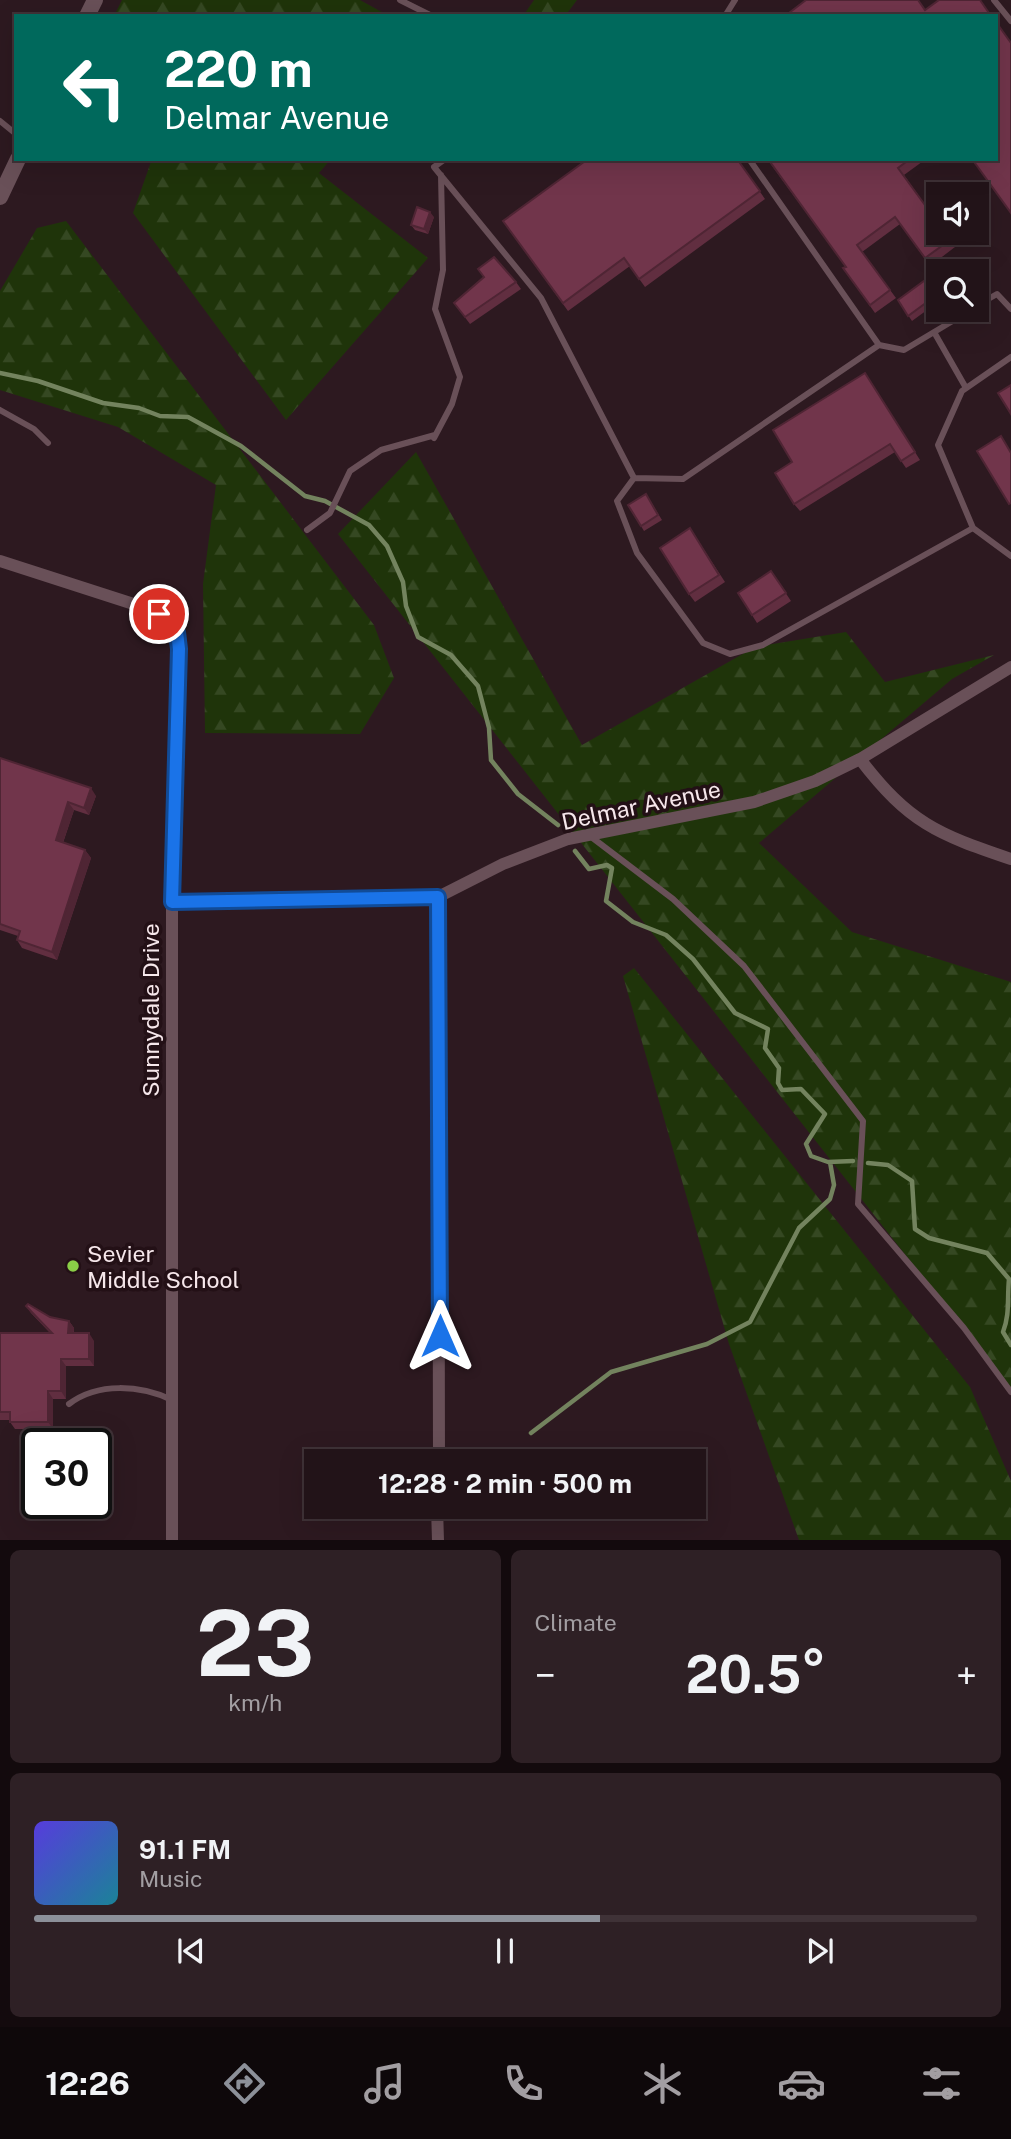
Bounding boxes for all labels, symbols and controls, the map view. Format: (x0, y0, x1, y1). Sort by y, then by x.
text: 220 m (164, 40, 313, 98)
icon: left (49, 42, 140, 133)
text: Delmar Avenue (164, 99, 389, 136)
map controls (926, 182, 989, 322)
button: sound (926, 182, 989, 245)
button: search (926, 259, 989, 322)
pin (129, 584, 189, 644)
icon: arrive (140, 595, 178, 633)
street label: Delmar Avenue (559, 775, 723, 835)
street label: Sunnydale Drive (137, 923, 164, 1097)
place label: Sevier Middle School (87, 1240, 240, 1293)
marker: Sevier Middle School (65, 1258, 81, 1274)
position arrow (403, 1299, 477, 1373)
speed limit sign: 30 (21, 1428, 112, 1519)
text: 12:28 · 2 min · 500 m (378, 1468, 632, 1499)
text: 23 (196, 1590, 314, 1696)
text: Climate (535, 1609, 617, 1636)
text: 20.5° (686, 1644, 826, 1705)
text: − (535, 1653, 556, 1698)
text: + (956, 1653, 977, 1698)
text: km/h (228, 1689, 282, 1716)
text: 91.1 FM (139, 1834, 231, 1865)
text: Music (139, 1865, 203, 1892)
icon: previous (172, 1932, 210, 1970)
icon: pause (486, 1932, 524, 1970)
icon: next (801, 1932, 839, 1970)
icon: directions (220, 2059, 269, 2108)
icon: music (360, 2059, 409, 2108)
icon: phone (499, 2059, 548, 2108)
icon: climate (638, 2059, 687, 2108)
icon: car (777, 2059, 826, 2108)
icon: filters (917, 2059, 966, 2108)
text: 12:26 (45, 2065, 130, 2102)

